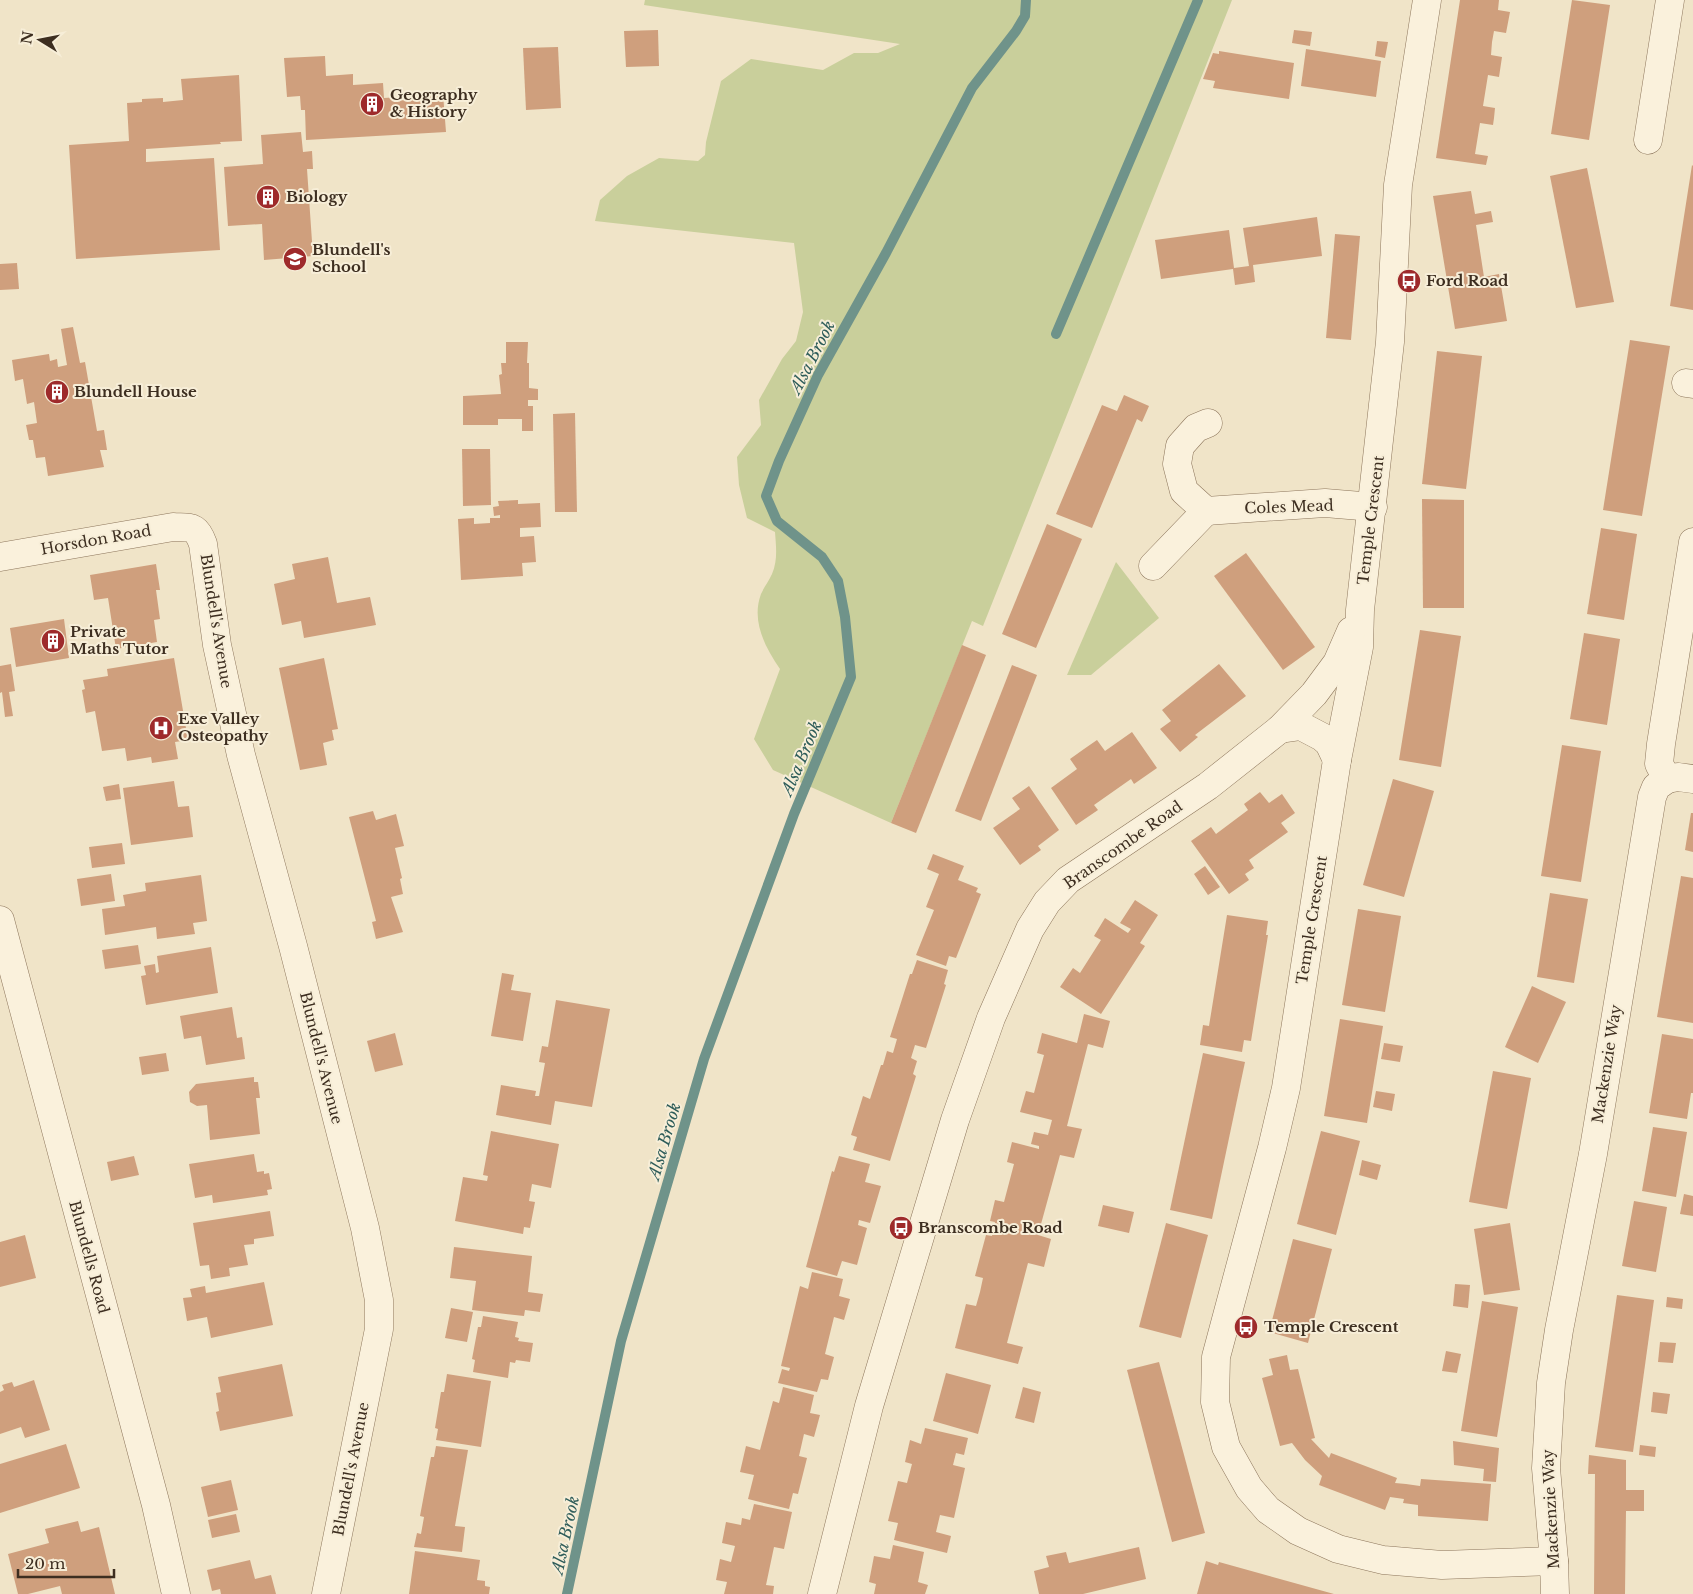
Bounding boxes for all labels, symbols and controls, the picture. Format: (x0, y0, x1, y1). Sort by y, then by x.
north arrow (15, 15, 65, 65)
text: N (17, 30, 37, 46)
place label: Geography & History (390, 85, 478, 121)
building icon: Geography & History (359, 91, 385, 117)
building icon: Biology (255, 184, 281, 210)
place label: Biology (286, 187, 348, 206)
place label: Blundell's School (312, 240, 391, 276)
school or university icon: Blundell's School (282, 246, 308, 272)
bus stop icon: Ford Road (1396, 268, 1422, 294)
place label: Ford Road (1426, 271, 1509, 290)
water label: Alsa Brook (784, 317, 839, 399)
building icon: Blundell House (44, 379, 70, 405)
place label: Blundell House (74, 382, 197, 401)
street label: Temple Crescent (1353, 454, 1388, 586)
street label: Coles Mead (1244, 495, 1334, 518)
street label: Horsdon Road (39, 520, 153, 559)
street label: Blundell's Avenue (196, 552, 237, 690)
place label: Private Maths Tutor (70, 622, 169, 658)
building icon: Private Maths Tutor (40, 628, 66, 654)
place label: Exe Valley Osteopathy (178, 709, 269, 745)
hospital icon: Exe Valley Osteopathy (148, 715, 174, 741)
water label: Alsa Brook (776, 718, 826, 800)
street label: Branscombe Road (1060, 796, 1186, 893)
street label: Temple Crescent (1292, 854, 1331, 986)
street label: Blundell's Avenue (296, 990, 347, 1126)
street label: Mackenzie Way (1588, 1003, 1625, 1125)
water label: Alsa Brook (643, 1100, 685, 1184)
street label: Blundells Road (65, 1198, 114, 1315)
bus stop icon: Branscombe Road (888, 1215, 914, 1241)
place label: Branscombe Road (918, 1218, 1063, 1237)
bus stop icon: Temple Crescent (1233, 1314, 1259, 1340)
place label: Temple Crescent (1264, 1317, 1399, 1336)
street label: Blundell's Avenue (328, 1400, 373, 1537)
street label: Mackenzie Way (1538, 1448, 1563, 1569)
water label: Alsa Brook (547, 1494, 583, 1578)
scale bar (18, 1546, 114, 1578)
text: 20 m (25, 1554, 65, 1573)

